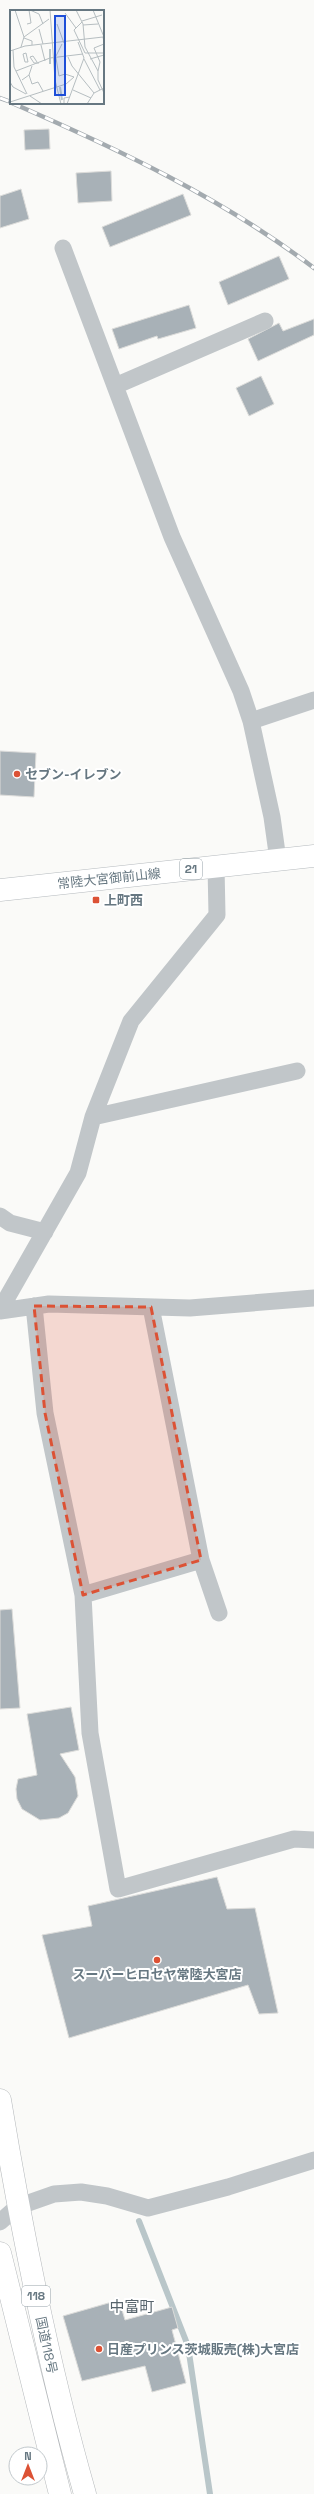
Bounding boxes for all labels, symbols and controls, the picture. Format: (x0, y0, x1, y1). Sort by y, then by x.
inset map (10, 10, 104, 104)
place label: セブン-イレブン (25, 766, 122, 783)
marker: セブン-イレブン (12, 769, 22, 779)
road number: 21 (180, 859, 202, 879)
street label: 常陸大宮御前山線 (56, 865, 162, 892)
place label: 上町西 (104, 892, 143, 909)
marker: 上町西 (91, 895, 101, 905)
marker: スーパーヒロセヤ常陸大宮店 (152, 1955, 162, 1965)
place label: スーパーヒロセヤ常陸大宮店 (73, 1966, 241, 1983)
road number: 118 (22, 2286, 50, 2306)
district label: 中富町 (109, 2297, 155, 2316)
street label: 国道118号 (32, 2315, 61, 2375)
place label: 日産プリンス茨城販売(株)大宮店 (107, 2341, 299, 2358)
marker: 日産プリンス茨城販売(株)大宮店 (94, 2344, 104, 2354)
north arrow (8, 2446, 48, 2486)
text: N (24, 2449, 32, 2463)

